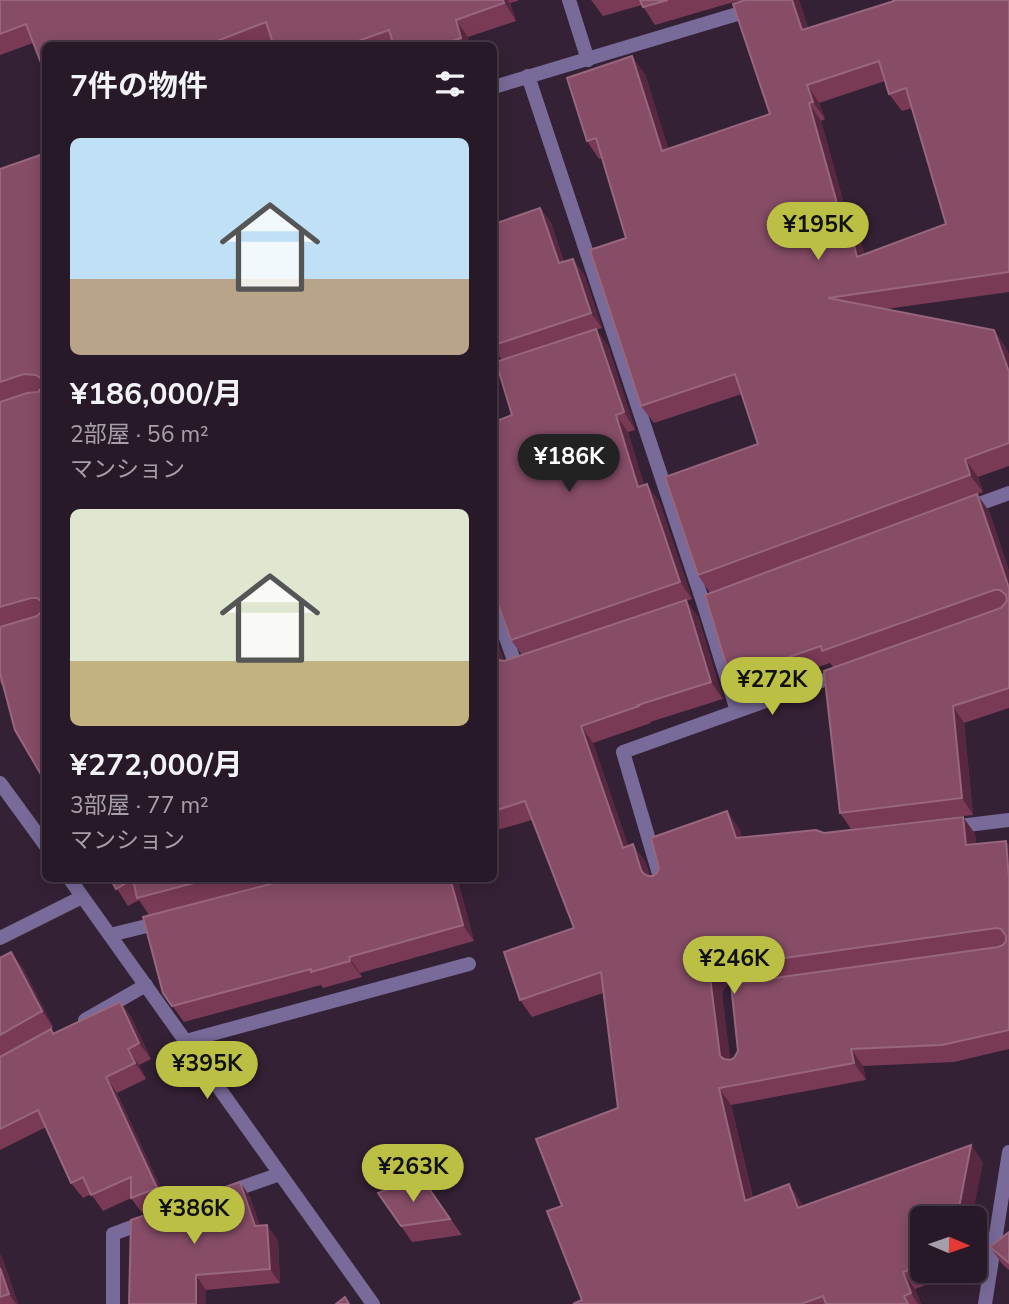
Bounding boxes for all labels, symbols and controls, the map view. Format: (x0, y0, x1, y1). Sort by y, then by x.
icon: filters (431, 65, 469, 103)
text: 7件の物件 (70, 66, 208, 107)
icon: home (207, 184, 333, 310)
pin: ¥195K (769, 202, 867, 262)
text: ¥195K (783, 209, 853, 240)
text: ¥186,000/月 (70, 374, 243, 415)
text: 2部屋 · 56 m² (70, 419, 209, 450)
pin: ¥186K (520, 434, 618, 494)
text: ¥186K (534, 441, 604, 472)
text: マンション (70, 454, 185, 485)
icon: home (207, 555, 333, 681)
pin: ¥272K (723, 658, 821, 717)
text: ¥272K (737, 664, 807, 695)
text: ¥272,000/月 (70, 745, 243, 786)
text: 3部屋 · 77 m² (70, 790, 209, 821)
text: マンション (70, 825, 185, 856)
pin: ¥246K (685, 936, 783, 996)
text: ¥246K (699, 943, 769, 974)
pin: ¥395K (158, 1042, 256, 1101)
text: ¥395K (172, 1048, 242, 1079)
pin: ¥263K (364, 1144, 462, 1204)
text: ¥263K (378, 1151, 448, 1182)
pin: ¥386K (145, 1186, 243, 1246)
text: ¥386K (159, 1193, 229, 1224)
north arrow (910, 1206, 987, 1283)
map controls (910, 1206, 987, 1283)

